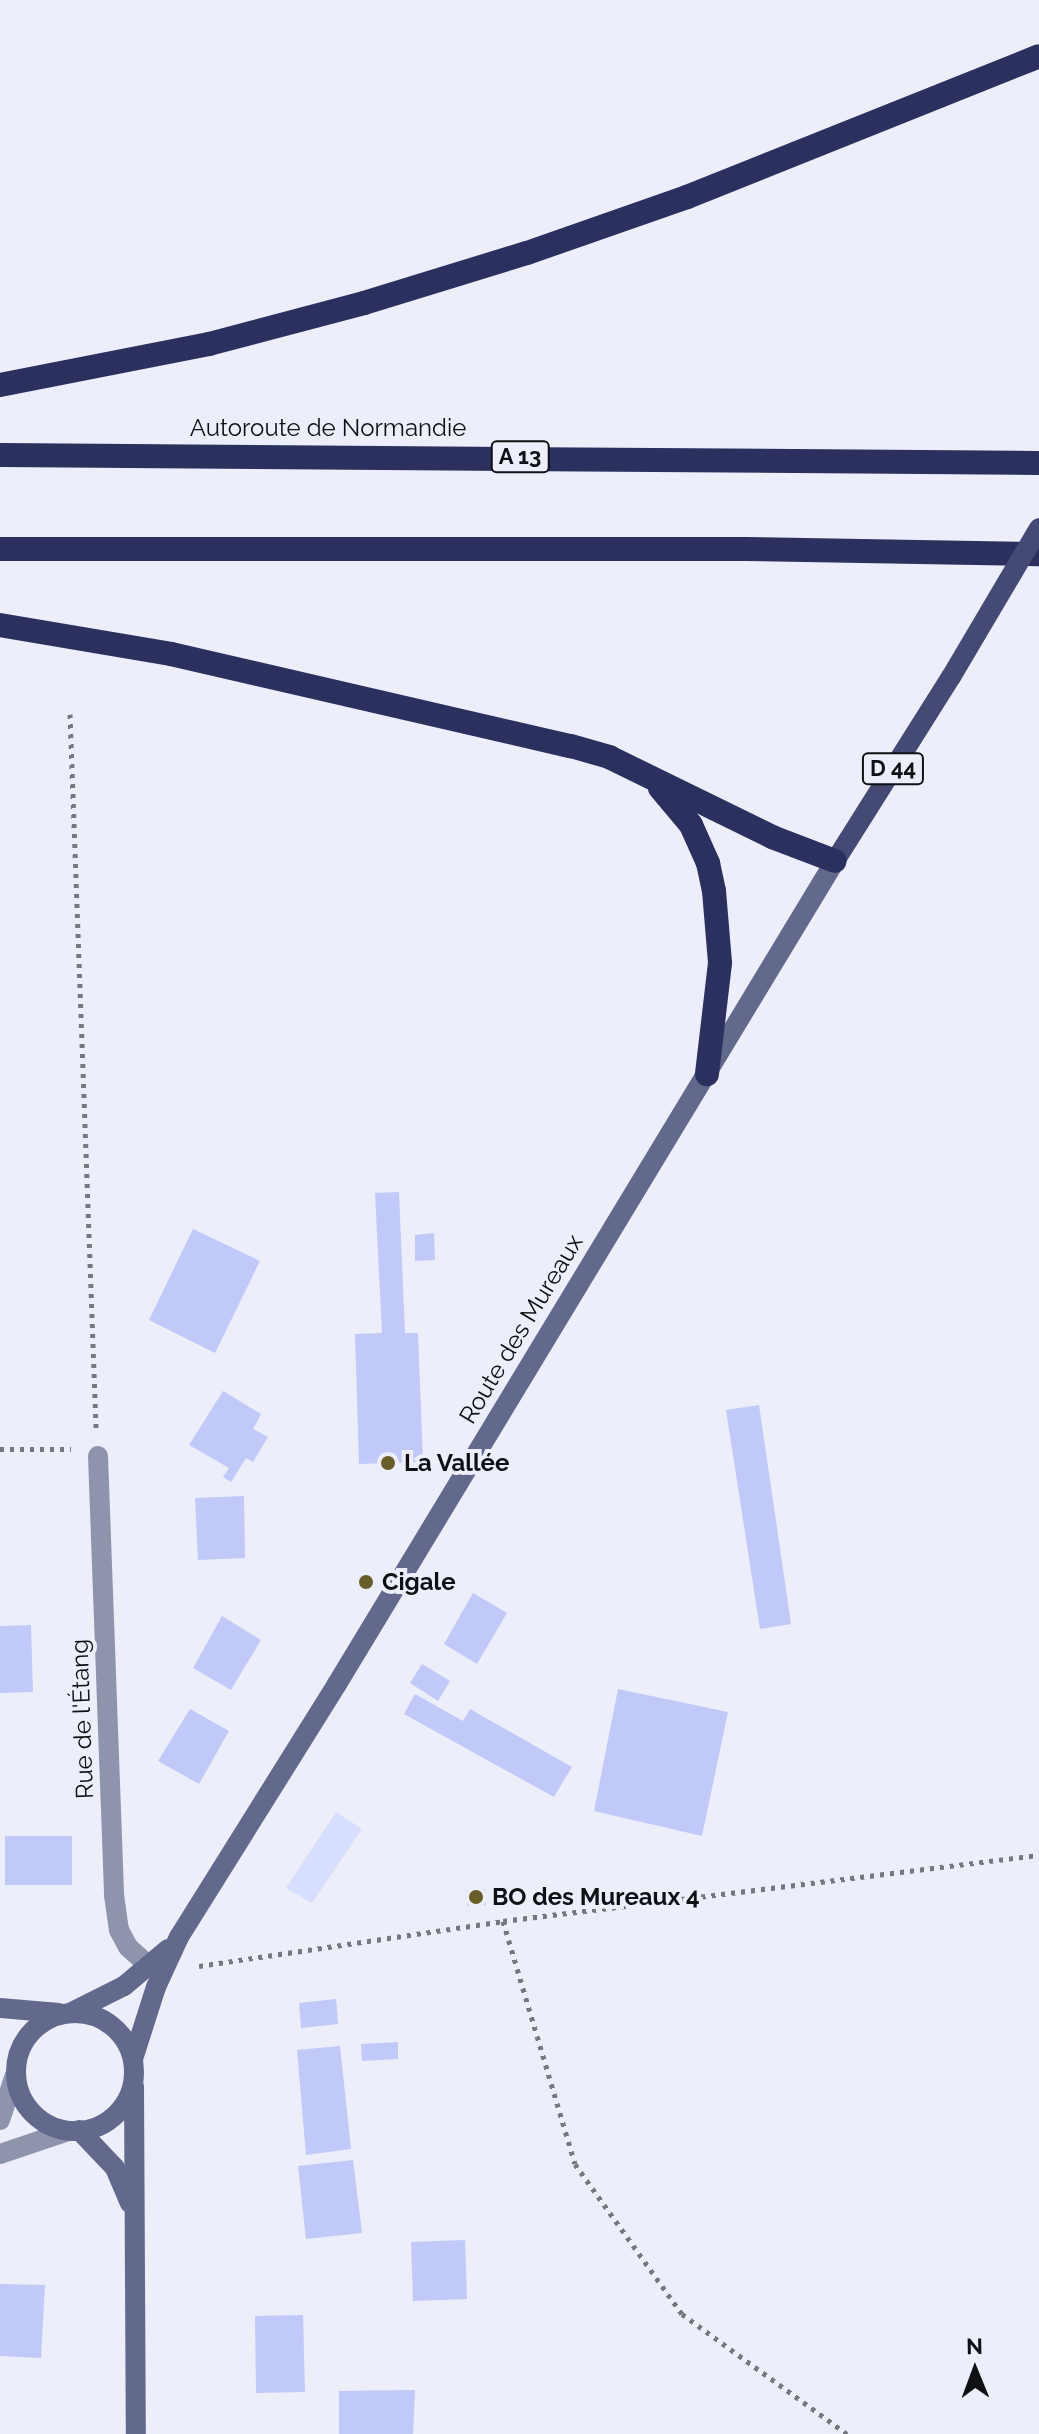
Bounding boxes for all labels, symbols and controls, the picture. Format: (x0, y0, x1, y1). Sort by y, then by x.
street label: Autoroute de Normandie (190, 414, 466, 442)
road number: A 13 (490, 439, 550, 475)
road number: D 44 (861, 751, 925, 787)
street label: Route des Mureaux (453, 1229, 589, 1429)
place label: La Vallée (404, 1449, 510, 1477)
marker: La Vallée (379, 1454, 397, 1472)
place label: Cigale (382, 1568, 456, 1596)
marker: Cigale (357, 1573, 375, 1591)
street label: Rue de l'Étang (65, 1638, 99, 1800)
place label: BO des Mureaux 4 (492, 1883, 700, 1911)
marker: BO des Mureaux 4 (467, 1888, 485, 1906)
north arrow (935, 2330, 1015, 2410)
text: N (966, 2333, 983, 2359)

